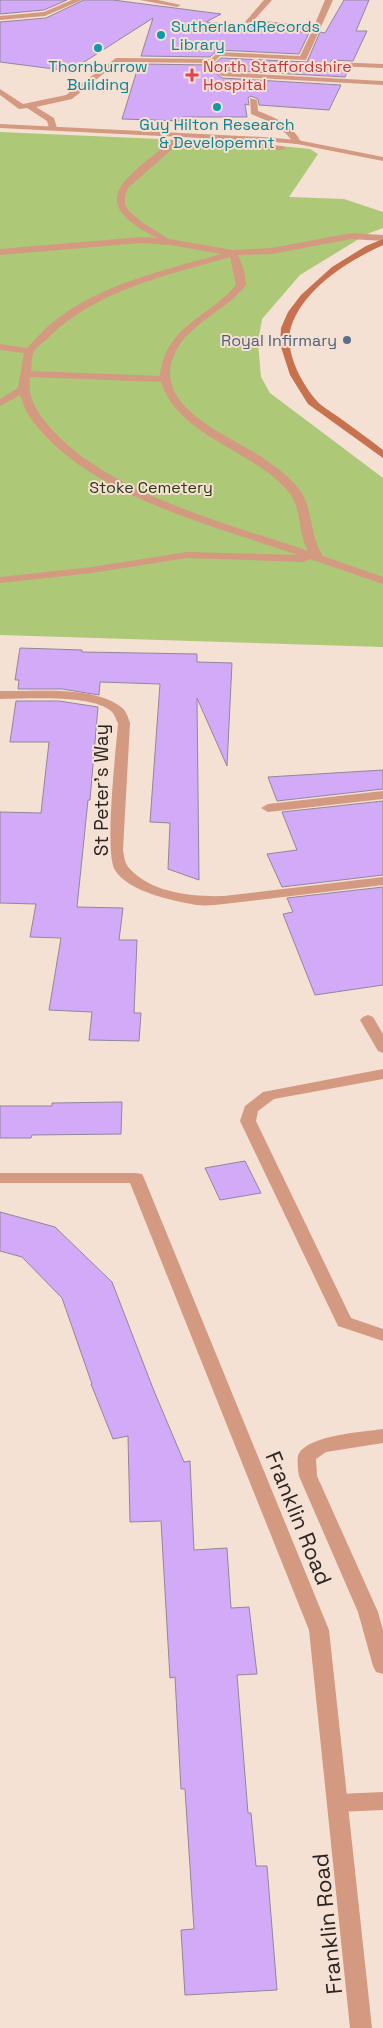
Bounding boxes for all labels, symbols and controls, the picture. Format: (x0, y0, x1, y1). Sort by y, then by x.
place label: SutherlandRecords Library (171, 16, 320, 55)
marker: SutherlandRecords Library (155, 29, 167, 41)
marker: Thornburrow Building (92, 42, 104, 54)
place label: Thornburrow Building (48, 56, 148, 95)
place label: North Staffordshire Hospital (203, 56, 352, 95)
marker: North Staffordshire Hospital (185, 68, 199, 82)
marker: Guy Hilton Research & Developemnt (211, 101, 223, 113)
place label: Guy Hilton Research & Developemnt (139, 114, 295, 153)
place label: Royal Infirmary (221, 330, 337, 351)
marker: Royal Infirmary (341, 334, 353, 346)
park label: Stoke Cemetery (89, 477, 213, 498)
street label: St Peter's Way (89, 724, 114, 856)
street label: Franklin Road (259, 1447, 339, 1589)
street label: Franklin Road (306, 1852, 348, 1996)

